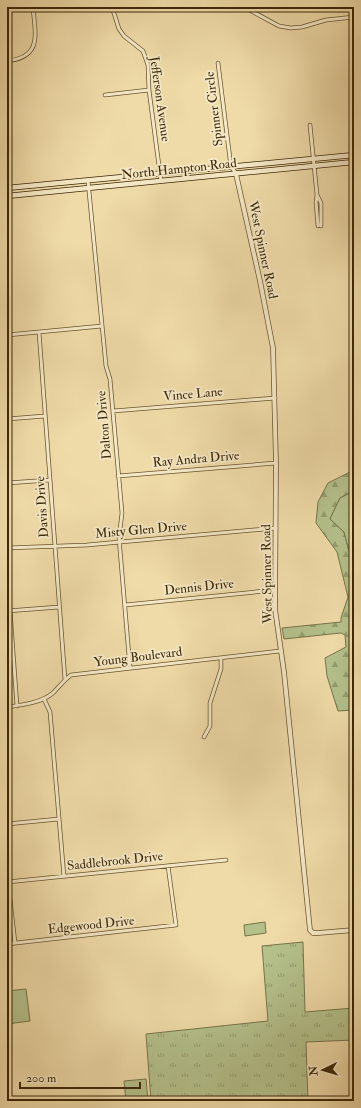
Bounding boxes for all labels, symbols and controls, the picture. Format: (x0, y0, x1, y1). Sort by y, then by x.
street label: Jefferson Avenue (146, 54, 174, 143)
street label: Spinner Circle (201, 70, 228, 147)
street label: North Hampton Road (121, 155, 238, 184)
street label: West Spinner Road (244, 199, 281, 301)
street label: Vince Lane (163, 383, 224, 405)
street label: Dalton Drive (93, 389, 115, 460)
street label: Ray Andra Drive (152, 447, 241, 472)
street label: Davis Drive (32, 475, 52, 538)
street label: Misty Glen Drive (94, 518, 188, 543)
street label: West Spinner Road (258, 523, 277, 625)
street label: Dennis Drive (163, 575, 235, 599)
street label: Young Boulevard (93, 644, 184, 670)
street label: Saddlebrook Drive (66, 848, 164, 874)
street label: Edgewood Drive (47, 912, 136, 938)
north arrow (303, 1050, 343, 1090)
scale bar (20, 1064, 140, 1090)
text: N (307, 1064, 321, 1077)
text: 200 m (26, 1071, 57, 1086)

